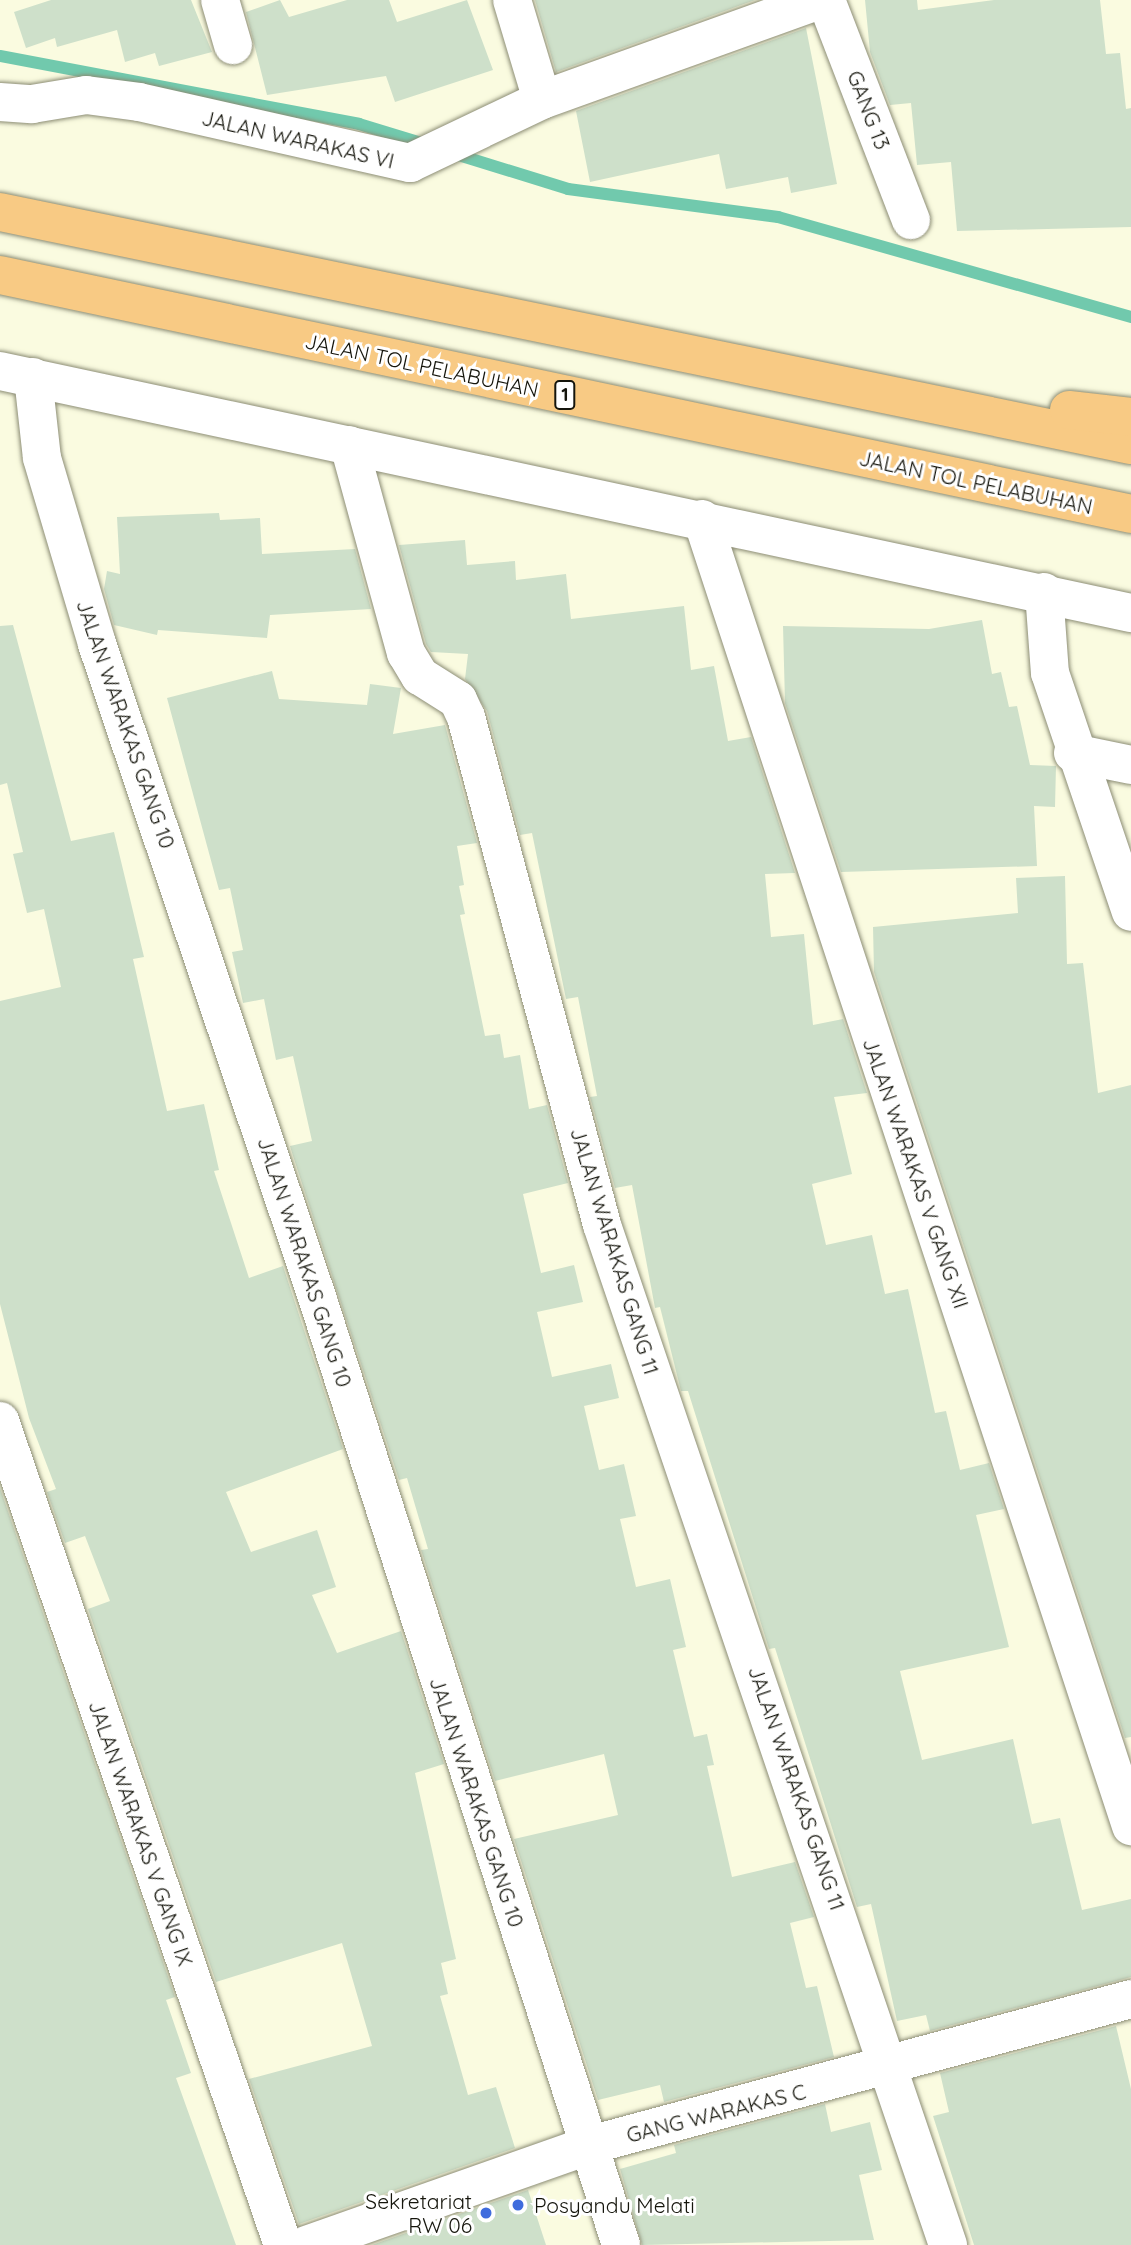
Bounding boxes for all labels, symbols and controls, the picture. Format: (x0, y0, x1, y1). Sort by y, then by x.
street label: GANG 13 (842, 67, 896, 153)
street label: JALAN WARAKAS VI (199, 105, 397, 173)
street label: JALAN TOL PELABUHAN (303, 328, 541, 402)
road number: 1 (553, 380, 577, 410)
street label: JALAN TOL PELABUHAN (857, 445, 1095, 519)
street label: JALAN WARAKAS GANG 10 (72, 596, 180, 852)
street label: JALAN WARAKAS V GANG XII (858, 1035, 974, 1311)
street label: JALAN WARAKAS GANG 11 (565, 1125, 665, 1377)
street label: JALAN WARAKAS GANG 10 (253, 1134, 357, 1390)
street label: JALAN WARAKAS GANG 11 (743, 1663, 851, 1913)
street label: JALAN WARAKAS GANG 10 (425, 1674, 529, 1930)
street label: JALAN WARAKAS V GANG IX (84, 1697, 198, 1969)
street label: GANG WARAKAS C (624, 2079, 808, 2147)
place label: Sekretariat RW 06 (365, 2188, 472, 2238)
place label: Posyandu Melati (534, 2192, 695, 2218)
marker: Posyandu Melati (508, 2195, 528, 2215)
marker: Sekretariat RW 06 (478, 2205, 494, 2221)

